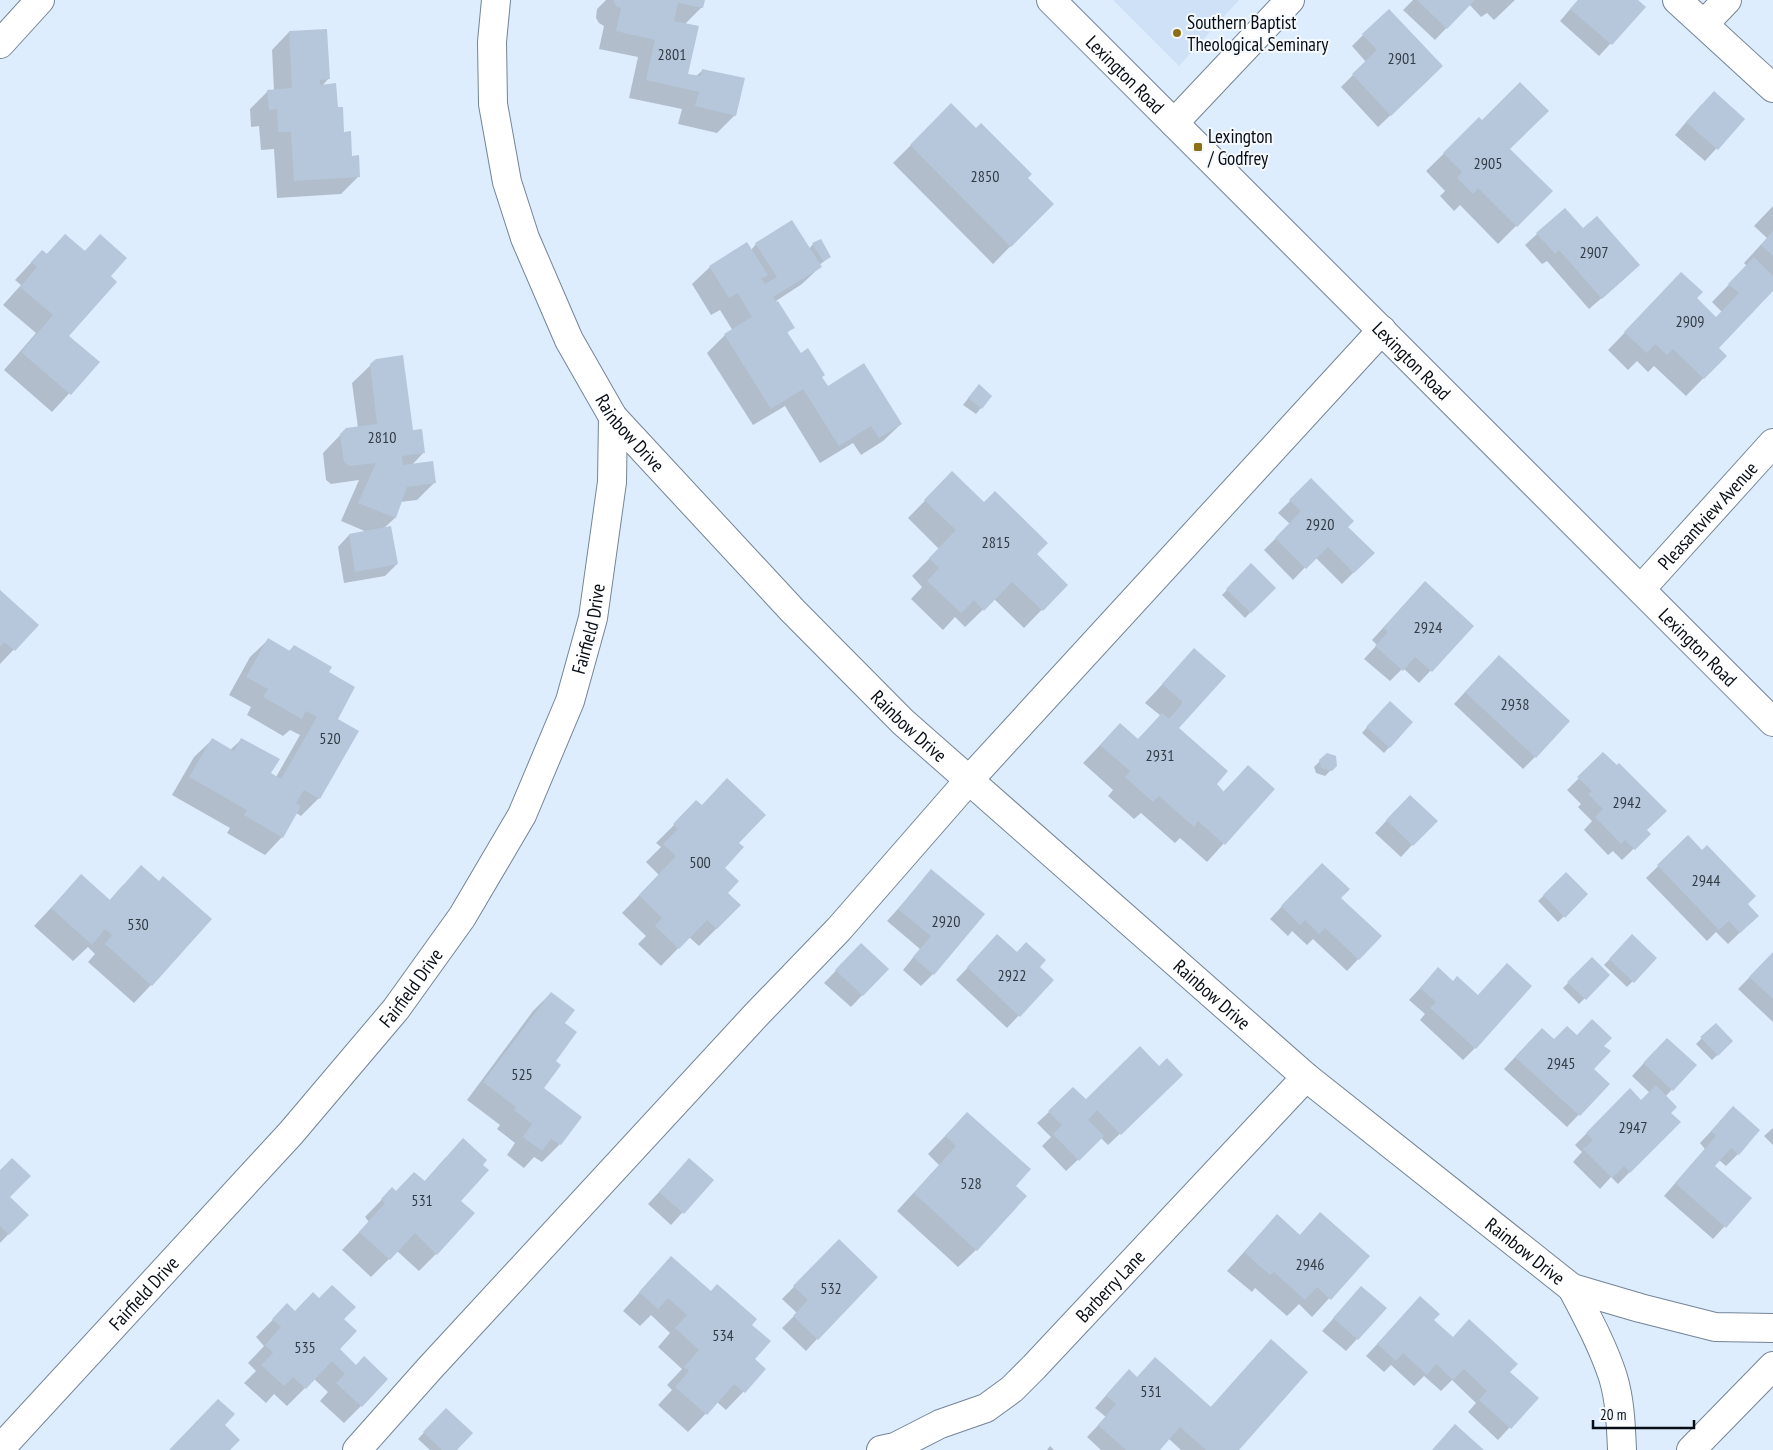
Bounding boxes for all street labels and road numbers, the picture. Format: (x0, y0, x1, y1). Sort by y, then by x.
street label: Lexington Road (1081, 30, 1170, 119)
street label: Lexington Road (1367, 316, 1456, 405)
street label: Rainbow Drive (590, 390, 670, 477)
street label: Pleasantview Avenue (1652, 456, 1763, 575)
street label: Fairfield Drive (566, 582, 610, 677)
street label: Lexington Road (1654, 603, 1742, 691)
street label: Rainbow Drive (866, 685, 952, 767)
street label: Fairfield Drive (374, 943, 448, 1032)
street label: Rainbow Drive (1169, 954, 1256, 1035)
street label: Rainbow Drive (1481, 1212, 1570, 1290)
street label: Barberry Lane (1070, 1245, 1150, 1327)
street label: Fairfield Drive (104, 1251, 184, 1335)

